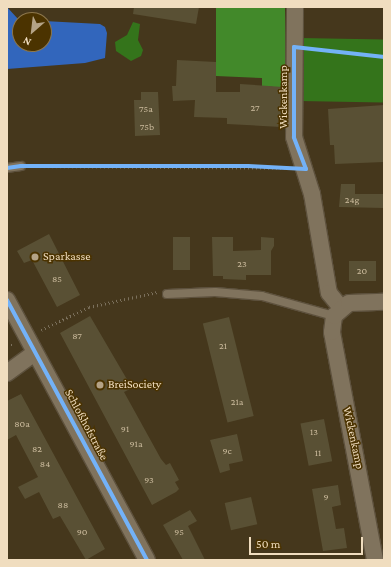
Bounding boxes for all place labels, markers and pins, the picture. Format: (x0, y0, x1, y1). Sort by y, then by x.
place label: Sparkasse (43, 250, 91, 264)
marker: Sparkasse (30, 252, 40, 262)
place label: BreiSociety (108, 378, 161, 392)
marker: BreiSociety (95, 380, 105, 390)

